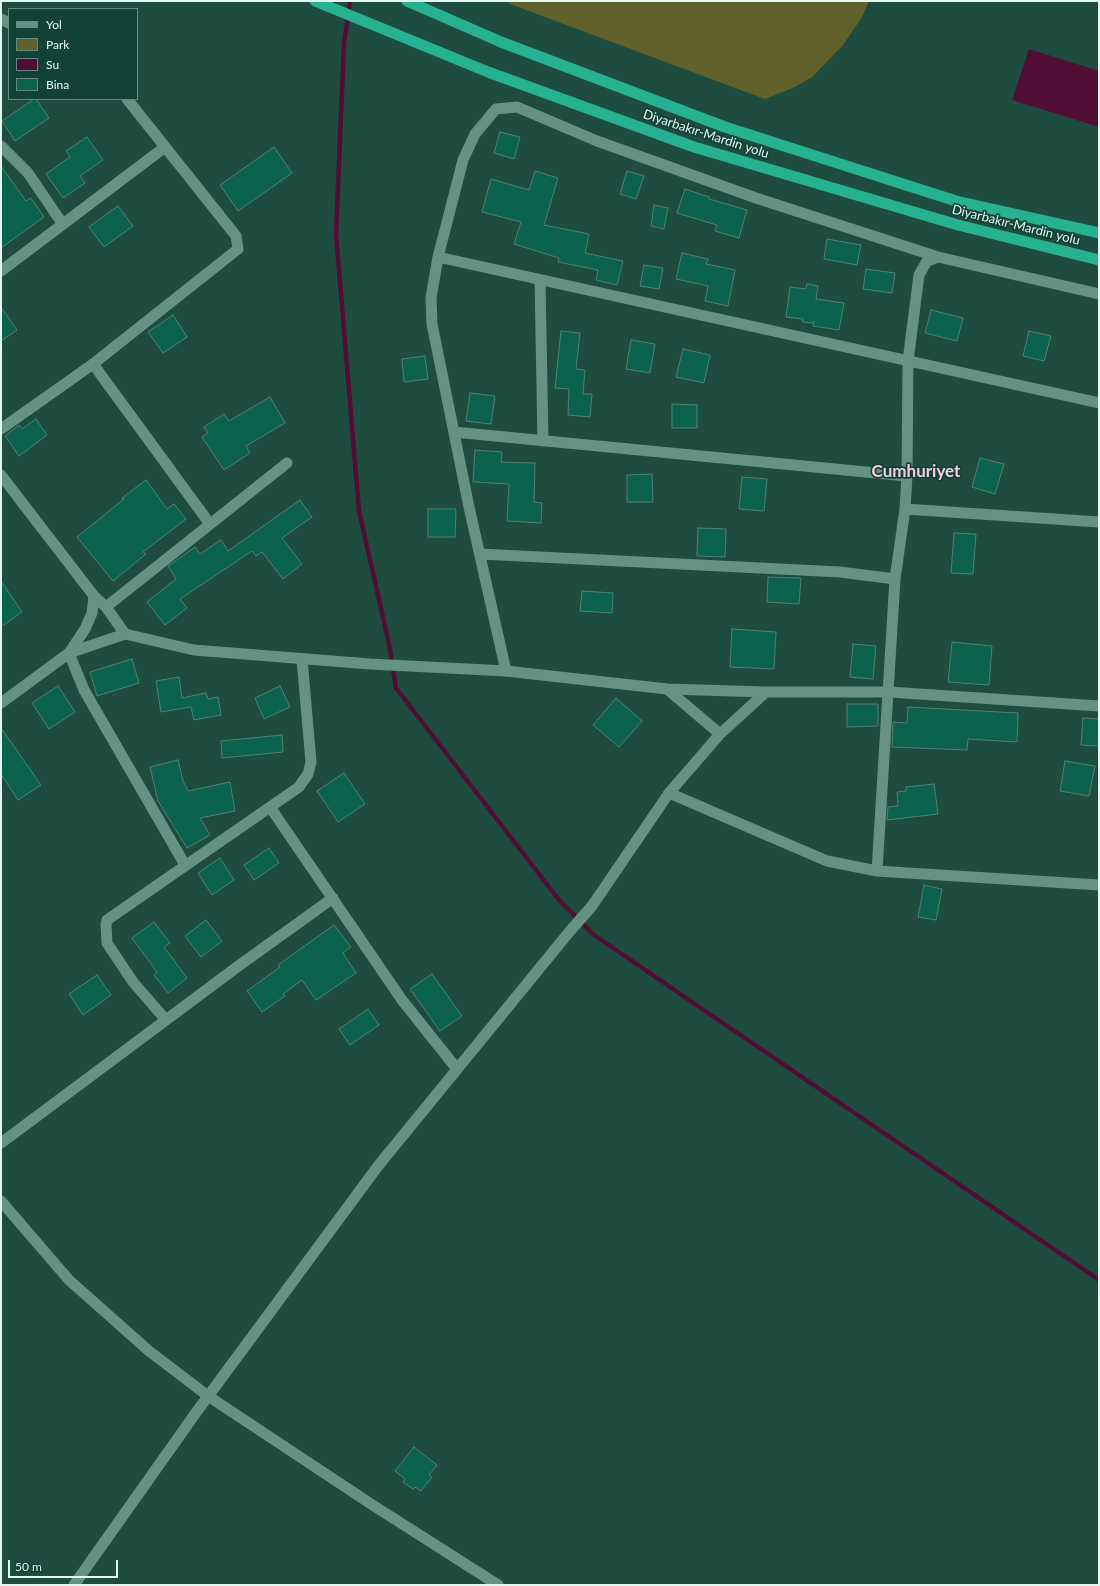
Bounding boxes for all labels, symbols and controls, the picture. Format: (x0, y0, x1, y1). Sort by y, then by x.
legend (8, 8, 138, 100)
text: Yol (46, 17, 62, 32)
text: Park (46, 37, 69, 52)
text: Su (46, 57, 59, 72)
text: Bina (46, 77, 69, 92)
street label: Diyarbakır-Mardin yolu (641, 106, 771, 162)
street label: Diyarbakır-Mardin yolu (950, 202, 1082, 248)
district label: Cumhuriyet (872, 462, 960, 482)
scale bar (10, 1552, 120, 1578)
text: 50 m (15, 1559, 42, 1574)

